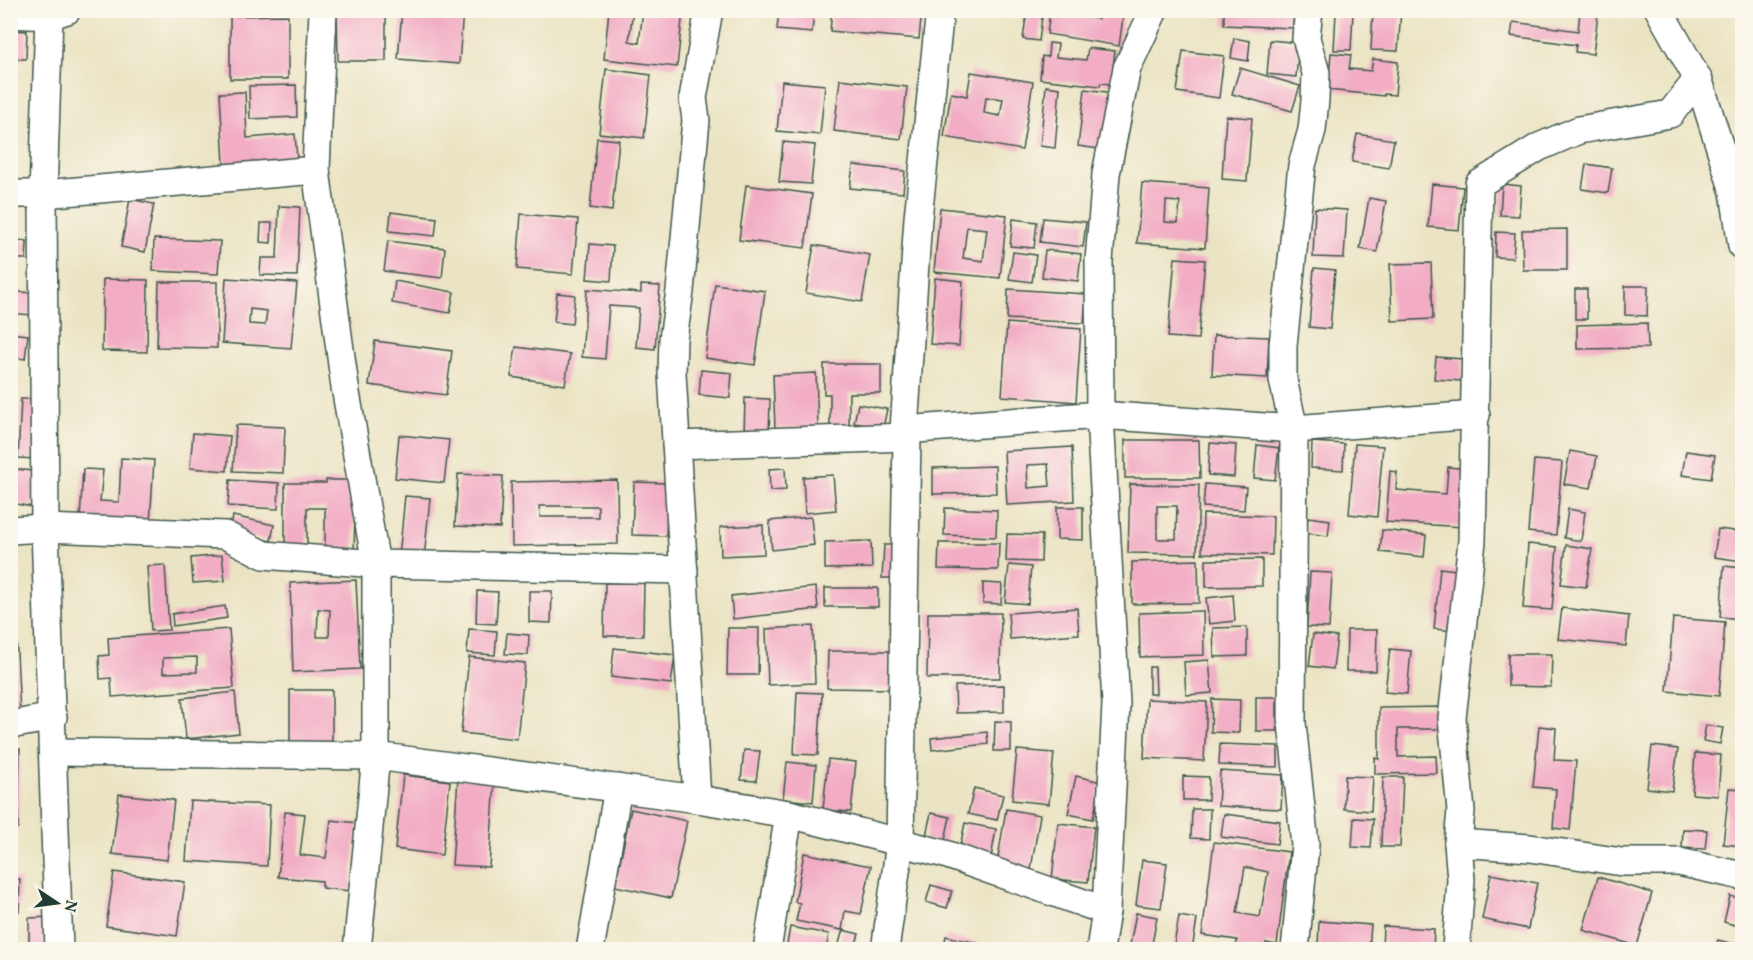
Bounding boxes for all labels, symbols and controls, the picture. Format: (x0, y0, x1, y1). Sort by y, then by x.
north arrow (27, 873, 87, 933)
text: N (58, 898, 82, 914)

